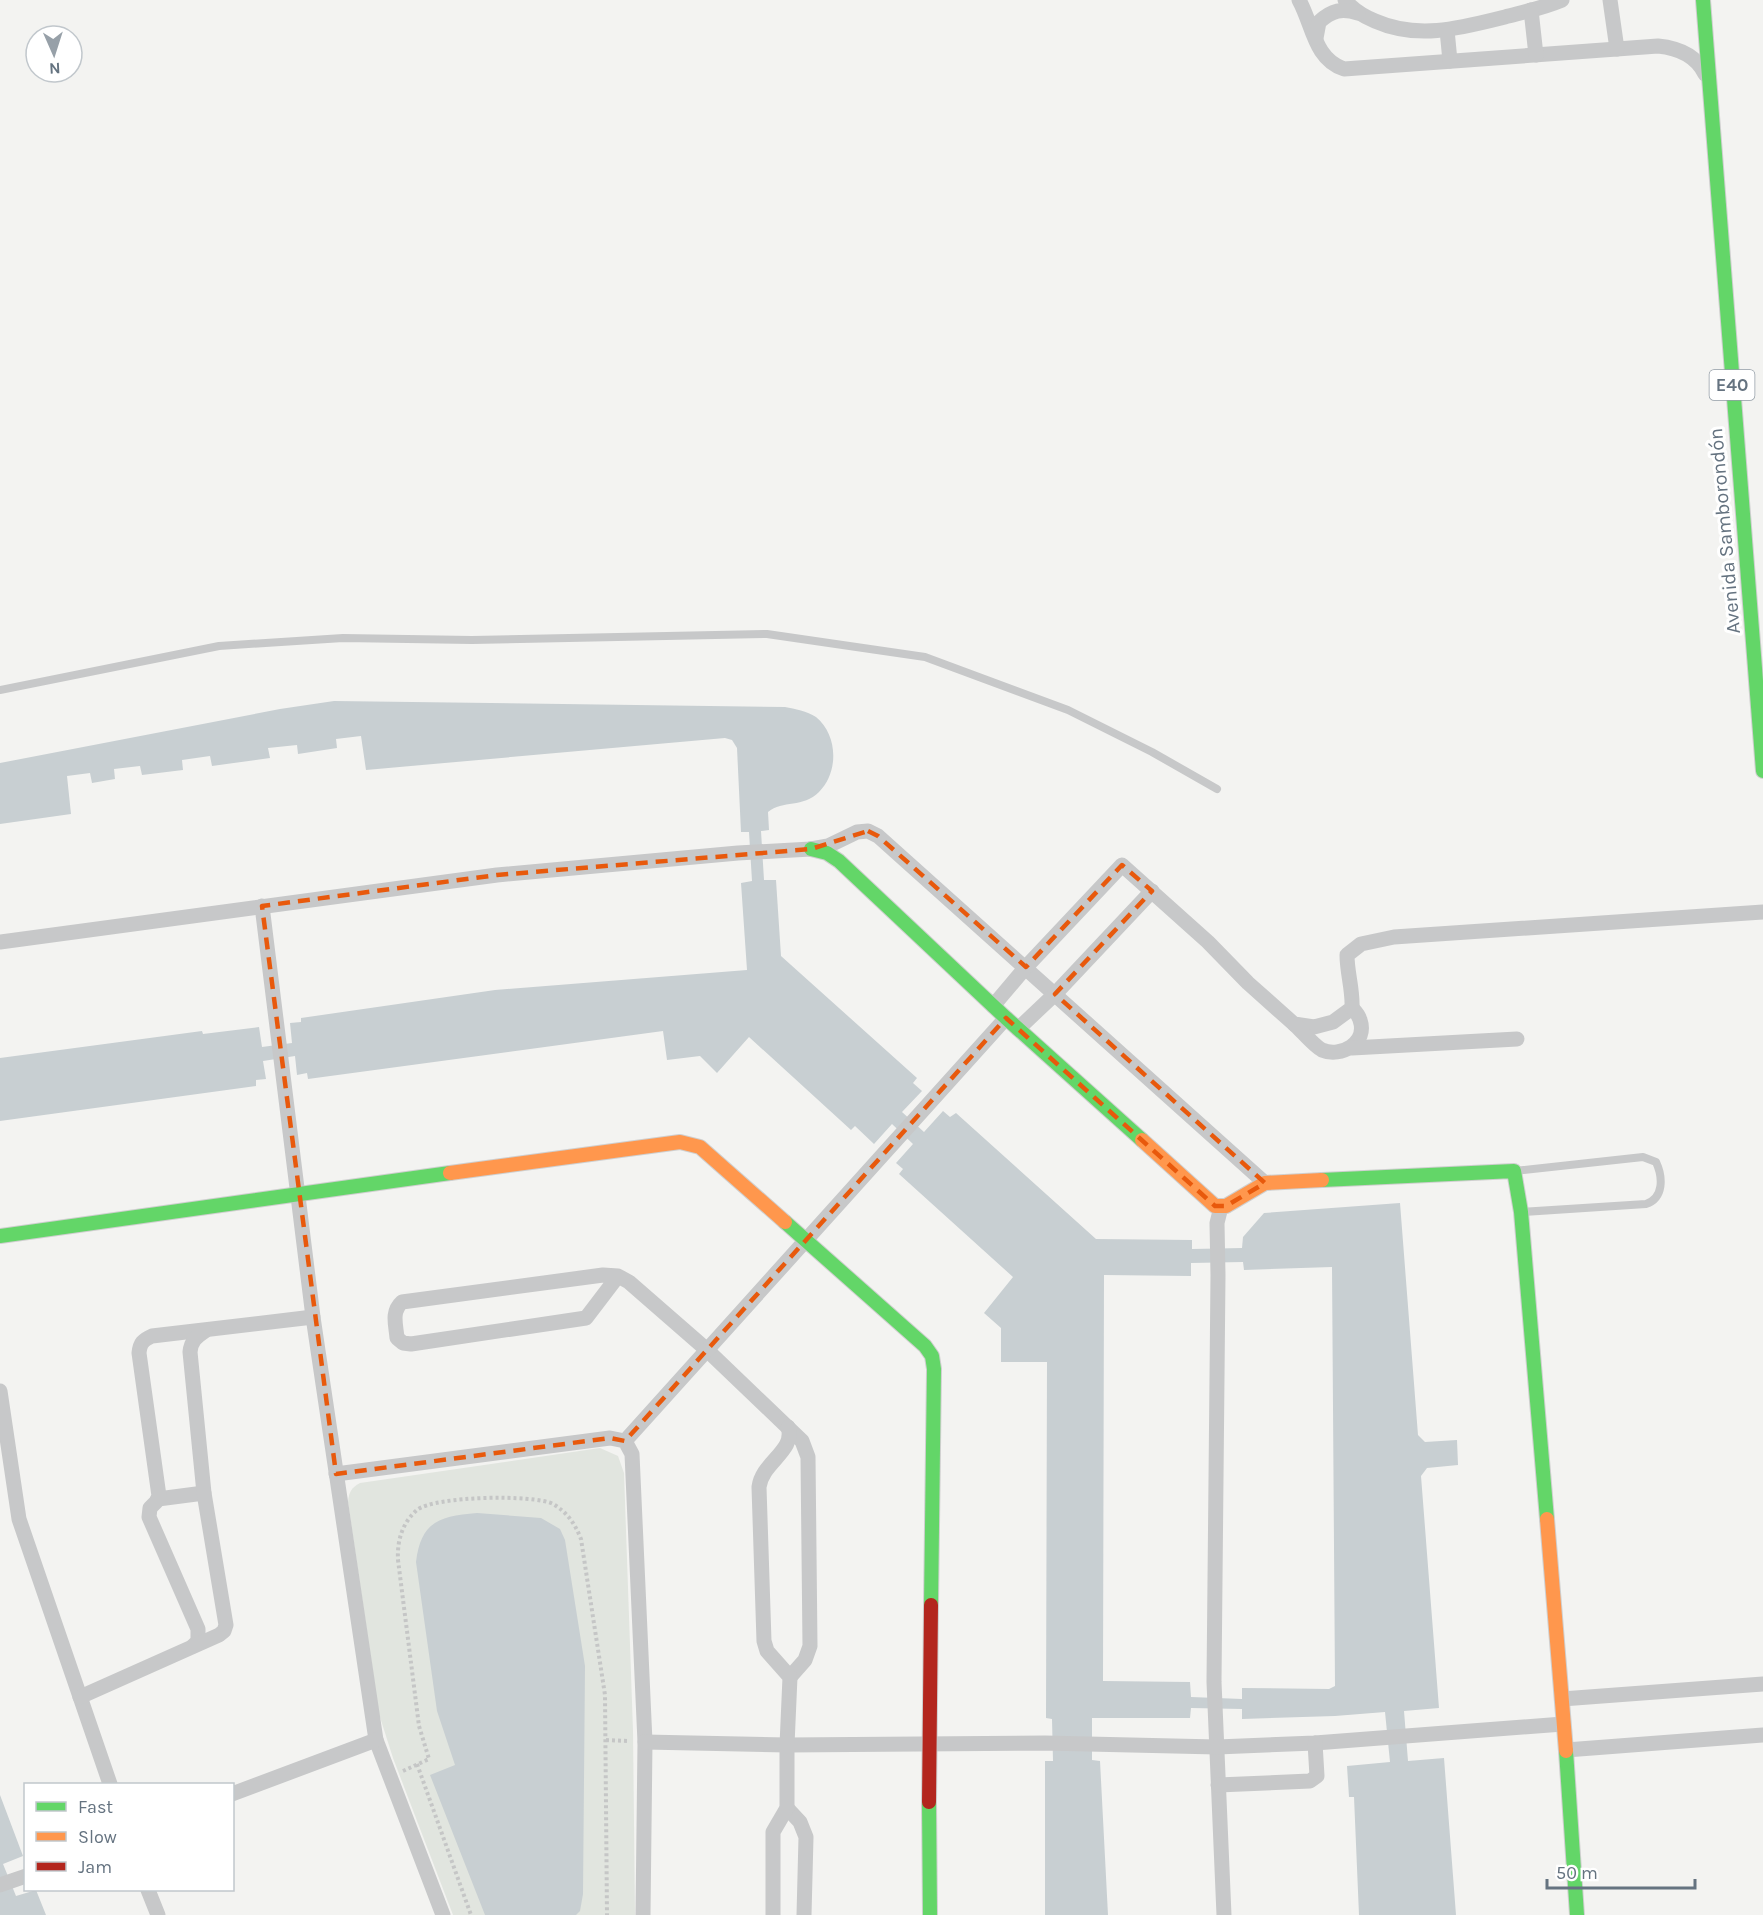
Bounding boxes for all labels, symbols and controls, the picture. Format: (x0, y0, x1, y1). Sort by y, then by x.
north arrow (24, 24, 84, 84)
text: N (49, 59, 61, 78)
road number: E40 (1710, 370, 1754, 400)
street label: Avenida Samborondón (1704, 427, 1745, 635)
legend (24, 1783, 234, 1891)
text: Fast (78, 1796, 113, 1818)
text: Slow (78, 1826, 117, 1848)
scale bar (1547, 1852, 1696, 1890)
text: Jam (78, 1856, 112, 1878)
text: 50 m (1556, 1862, 1598, 1884)

